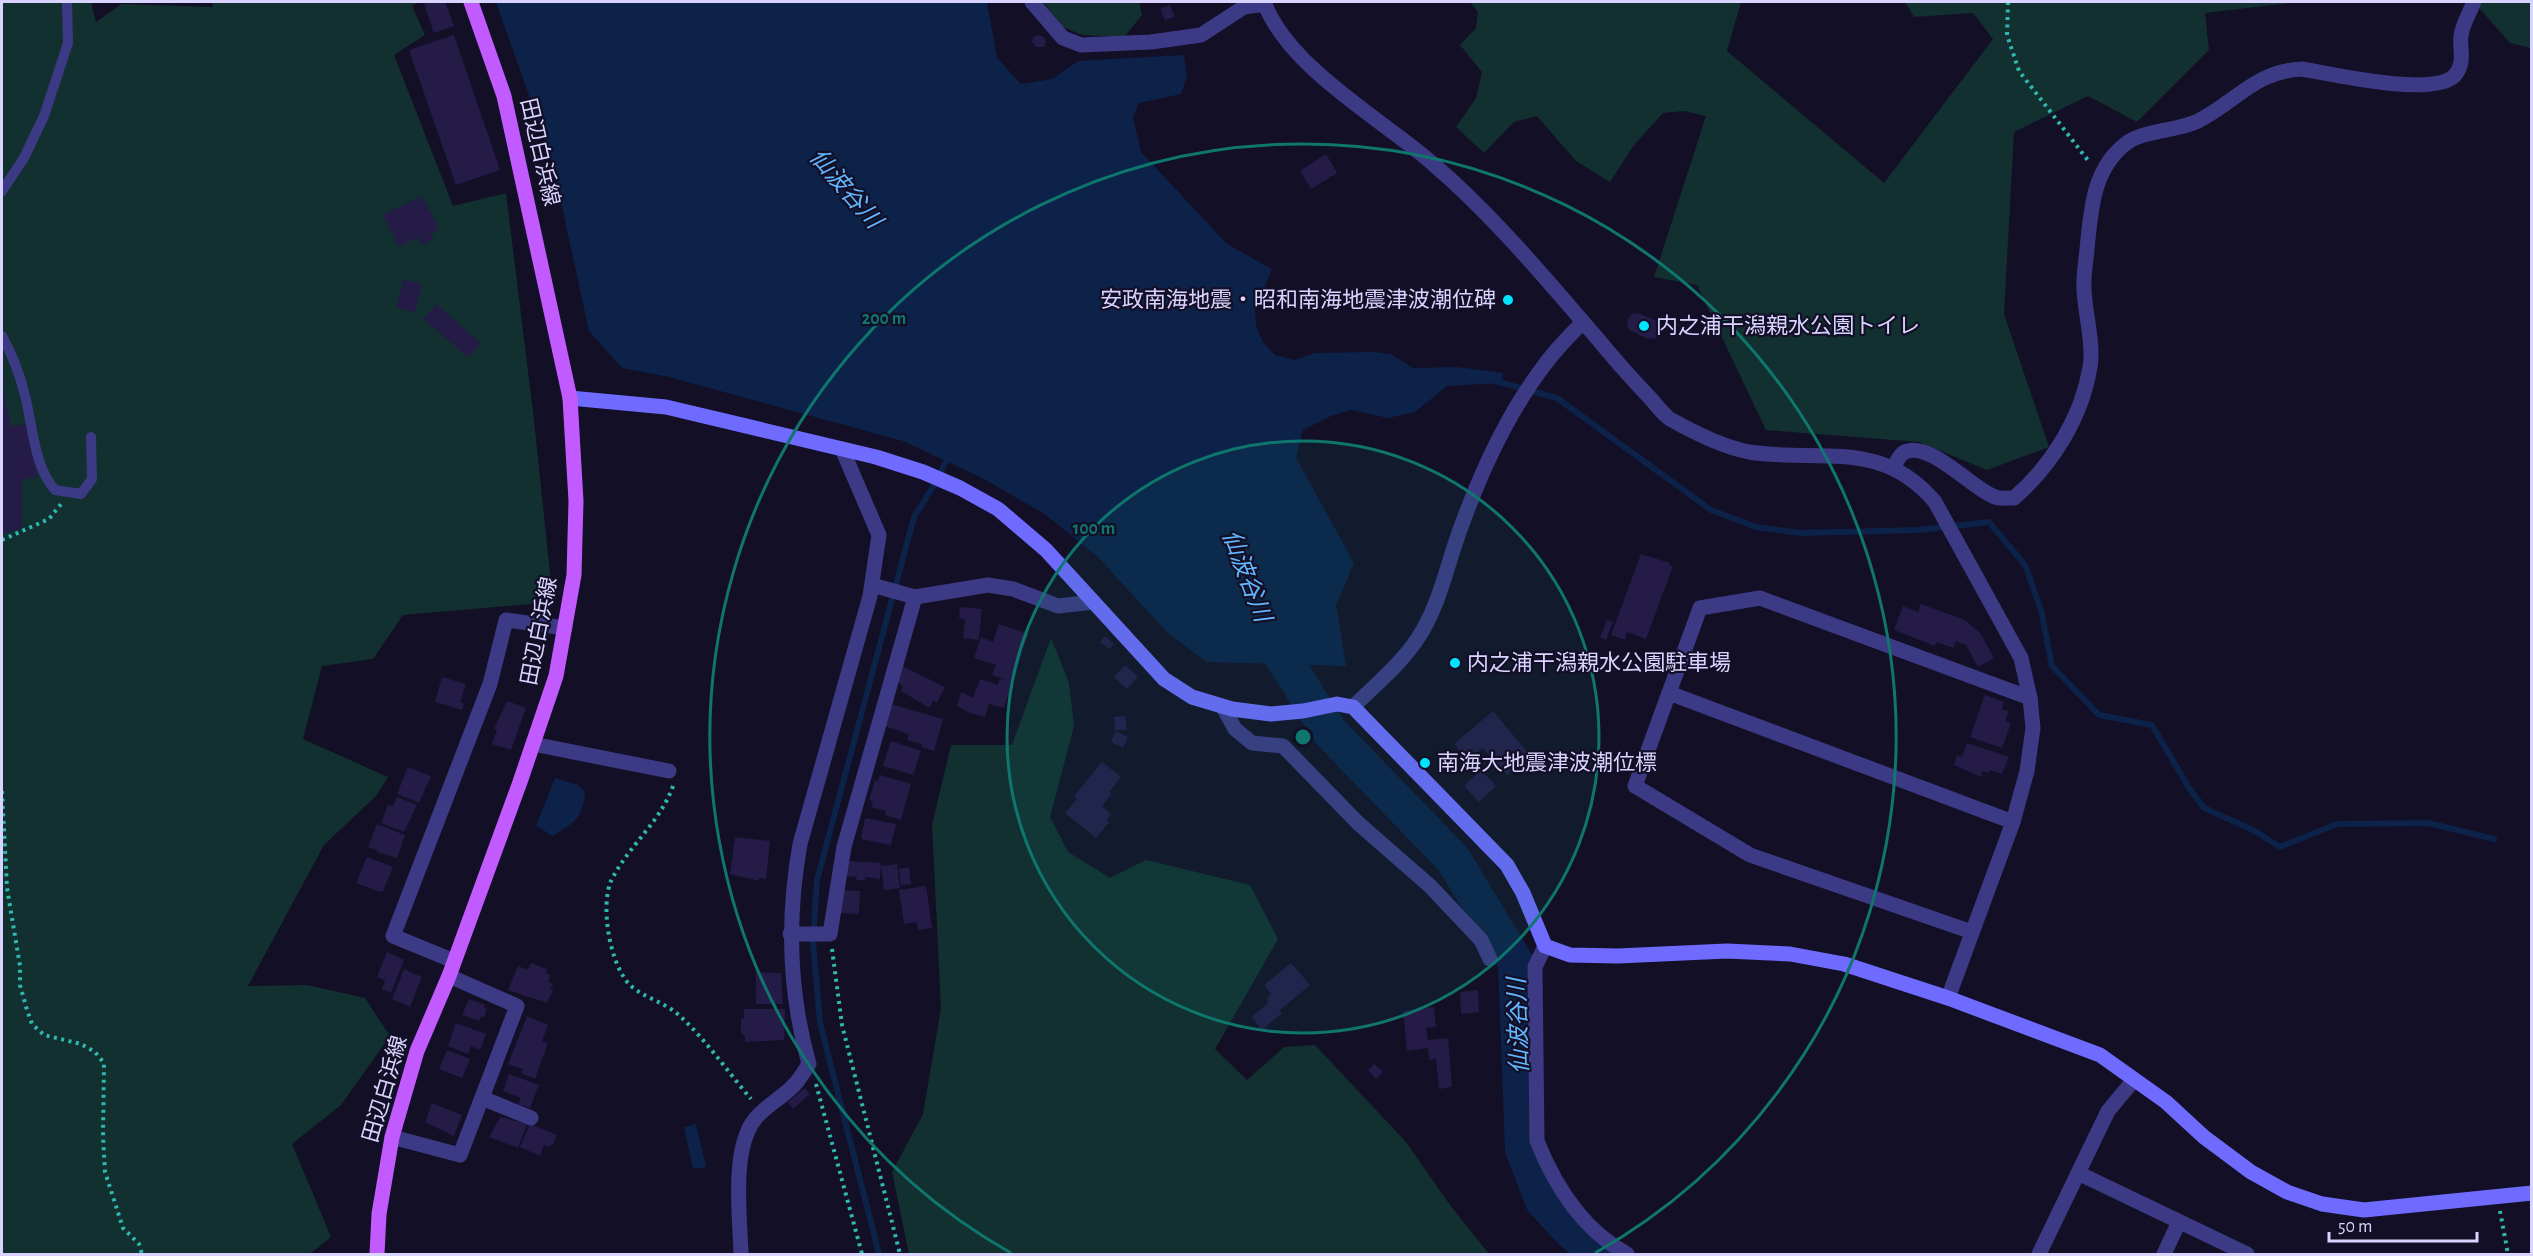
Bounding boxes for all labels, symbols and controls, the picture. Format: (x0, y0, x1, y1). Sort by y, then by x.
street label: 田辺白浜線 (517, 96, 564, 208)
water label: 仙波谷川 (804, 144, 889, 235)
place label: 安政南海地震・昭和南海地震津波潮位碑 (1100, 288, 1496, 311)
marker: 安政南海地震・昭和南海地震津波潮位碑 (1501, 293, 1515, 307)
text: 200 m (862, 310, 906, 328)
place label: 内之浦干潟親水公園トイレ (1656, 314, 1920, 337)
marker: 内之浦干潟親水公園トイレ (1637, 319, 1651, 333)
text: 100 m (1073, 520, 1115, 538)
water label: 仙波谷川 (1218, 526, 1277, 628)
street label: 田辺白浜線 (517, 575, 560, 687)
place label: 内之浦干潟親水公園駐車場 (1467, 651, 1731, 674)
marker: 内之浦干潟親水公園駐車場 (1448, 656, 1462, 670)
centre of rings (1293, 727, 1313, 747)
place label: 南海大地震津波潮位標 (1437, 751, 1657, 774)
marker: 南海大地震津波潮位標 (1418, 756, 1432, 770)
water label: 仙波谷川 (1503, 975, 1533, 1074)
street label: 田辺白浜線 (358, 1033, 411, 1145)
scale bar (2329, 1205, 2478, 1243)
text: 50 m (2338, 1218, 2372, 1236)

